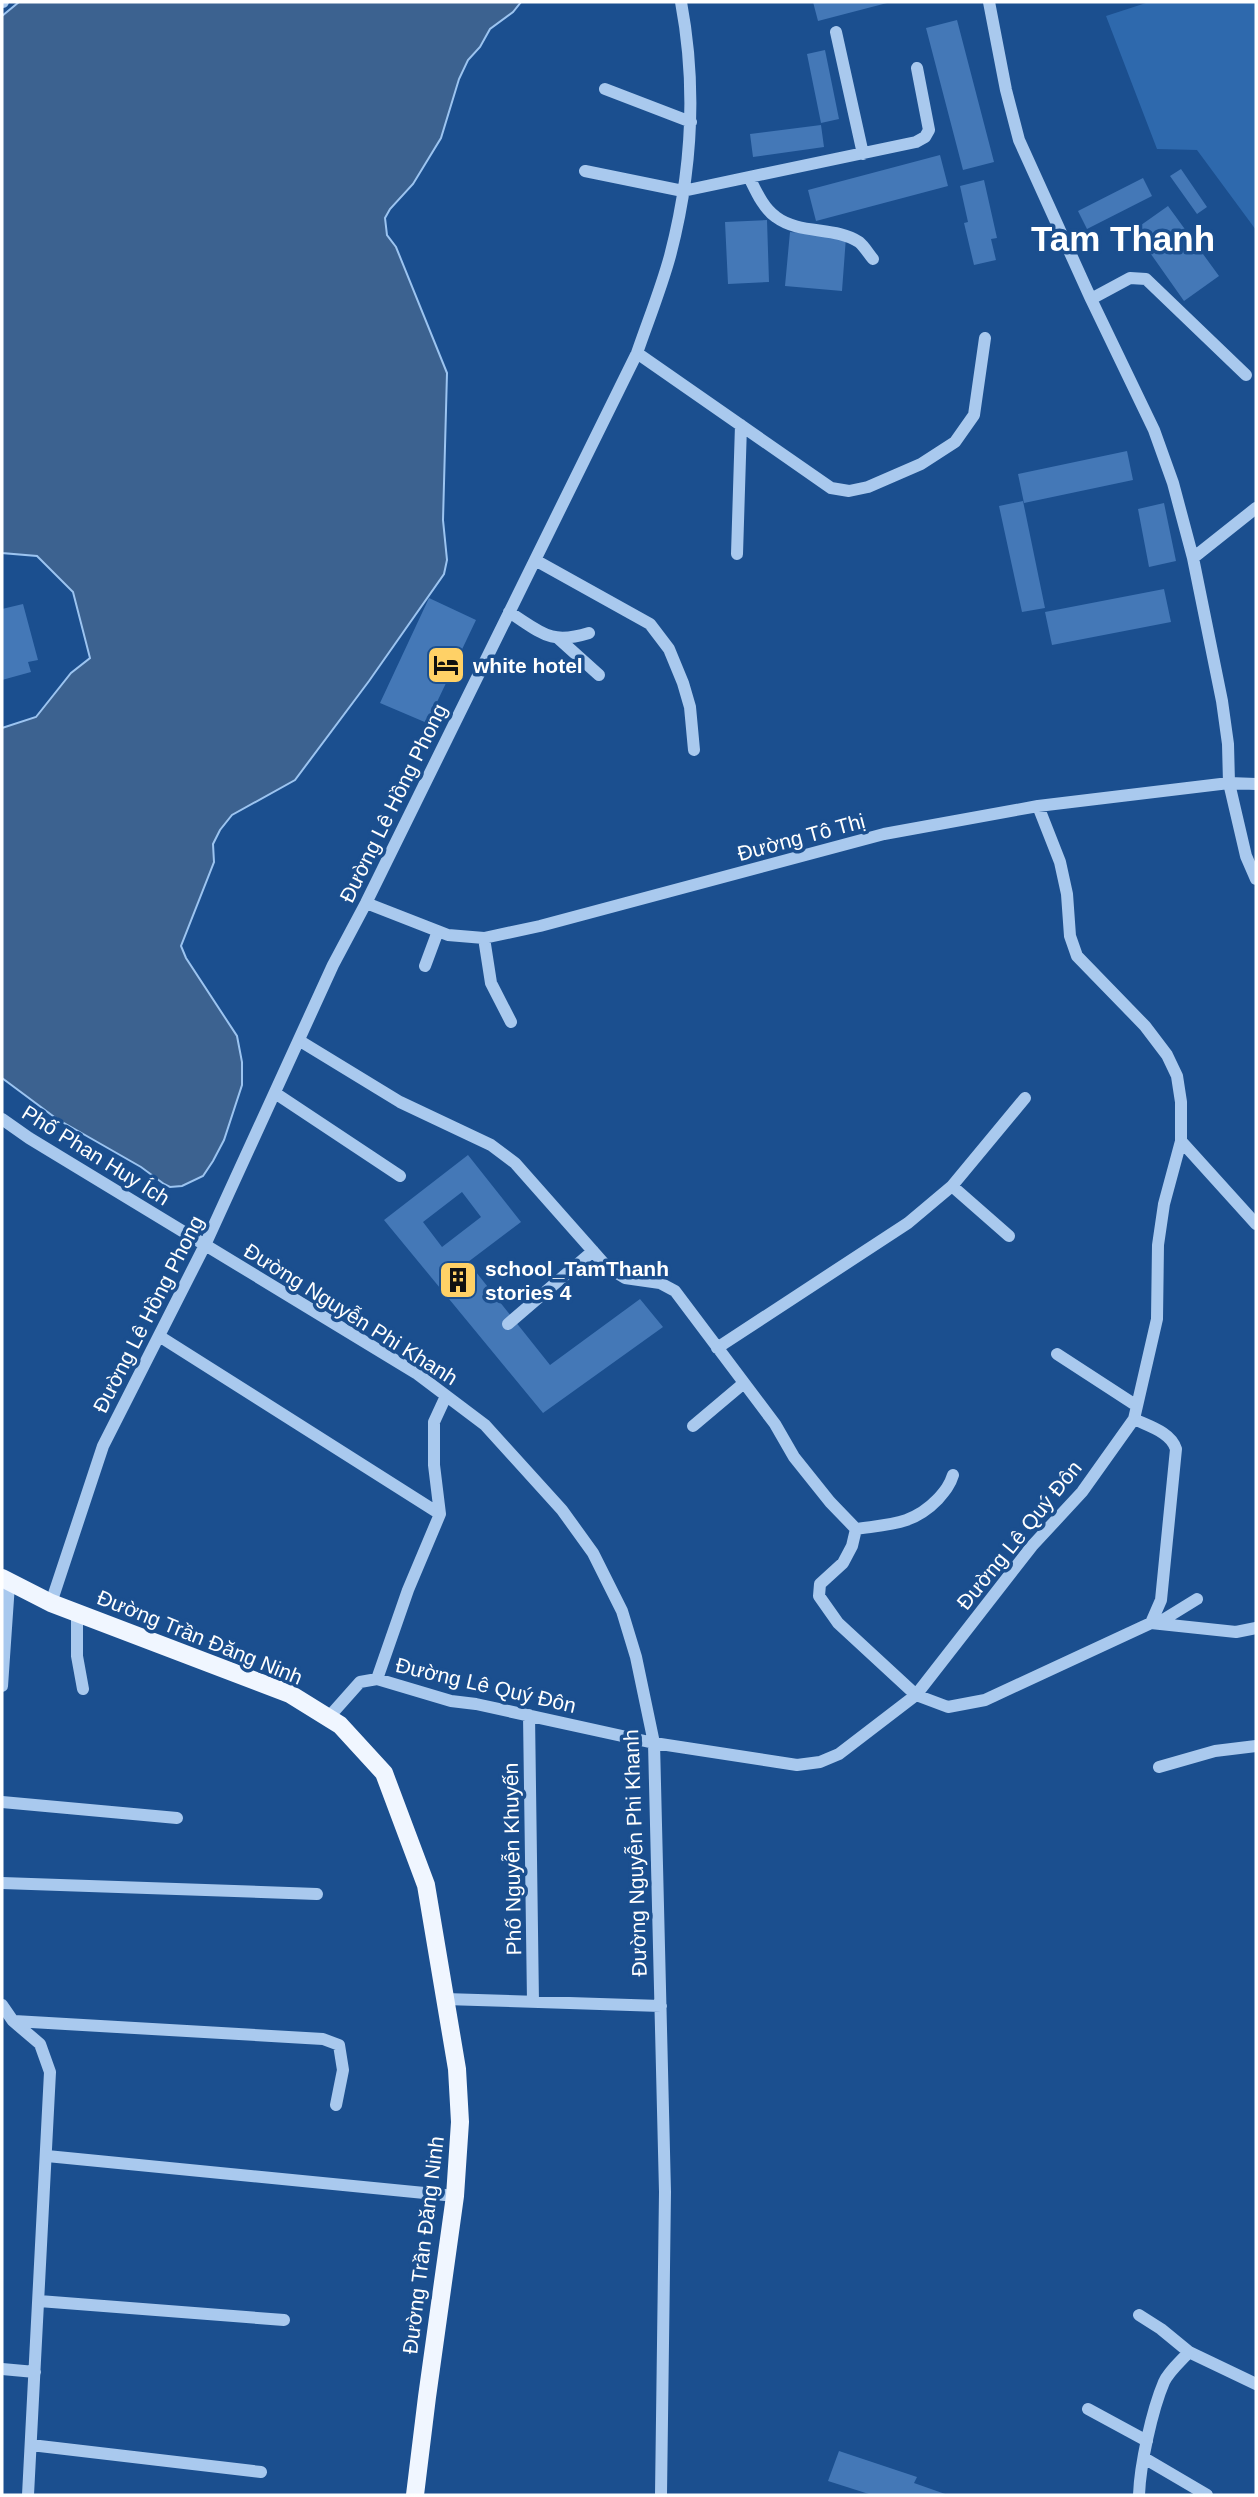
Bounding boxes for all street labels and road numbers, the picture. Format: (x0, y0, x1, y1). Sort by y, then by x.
street label: Đường Lê Hồng Phong (335, 700, 451, 906)
street label: Đường Tô Thị (735, 809, 867, 865)
street label: Phố Phan Huy Ích (18, 1100, 174, 1210)
street label: Đường Lê Hồng Phong (88, 1212, 208, 1416)
street label: Đường Nguyễn Phi Khanh (240, 1239, 462, 1389)
street label: Đường Lê Quý Đôn (952, 1456, 1086, 1614)
street label: Đường Trần Đăng Ninh (94, 1585, 306, 1689)
street label: Đường Lê Quý Đôn (394, 1653, 578, 1717)
street label: Đường Nguyễn Phi Khanh (619, 1729, 651, 1977)
street label: Phố Nguyễn Khuyến (499, 1762, 525, 1956)
street label: Đường Trần Đăng Ninh (398, 2135, 448, 2355)

